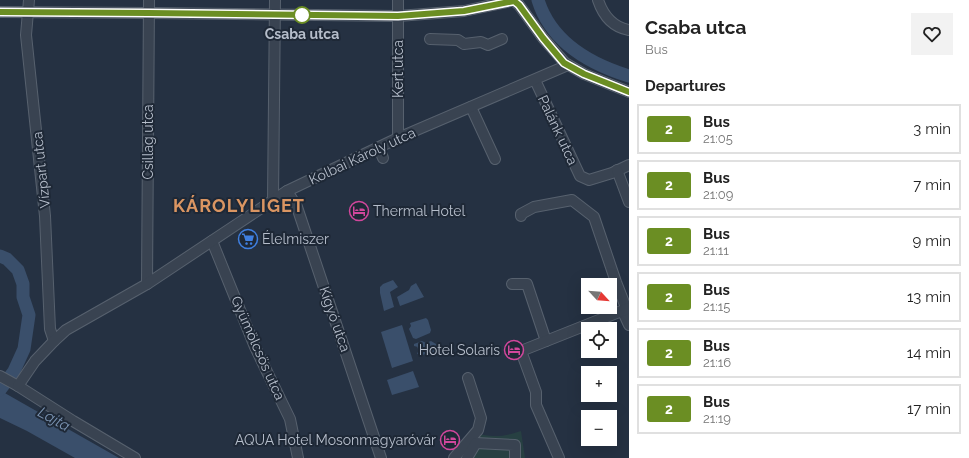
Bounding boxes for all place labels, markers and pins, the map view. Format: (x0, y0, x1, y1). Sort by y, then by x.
marker: Csaba utca (293, 6, 311, 24)
place label: Csaba utca (265, 26, 339, 42)
hotel icon: Thermal Hotel (348, 200, 370, 222)
place label: Thermal Hotel (373, 203, 466, 219)
supermarket icon: Élelmiszer (237, 228, 259, 250)
place label: Élelmiszer (262, 230, 329, 247)
hotel icon: Hotel Solaris (503, 339, 525, 361)
place label: Hotel Solaris (419, 342, 500, 358)
hotel icon: AQUA Hotel Mosonmagyaróvár (439, 429, 461, 451)
place label: AQUA Hotel Mosonmagyaróvár (235, 432, 436, 448)

